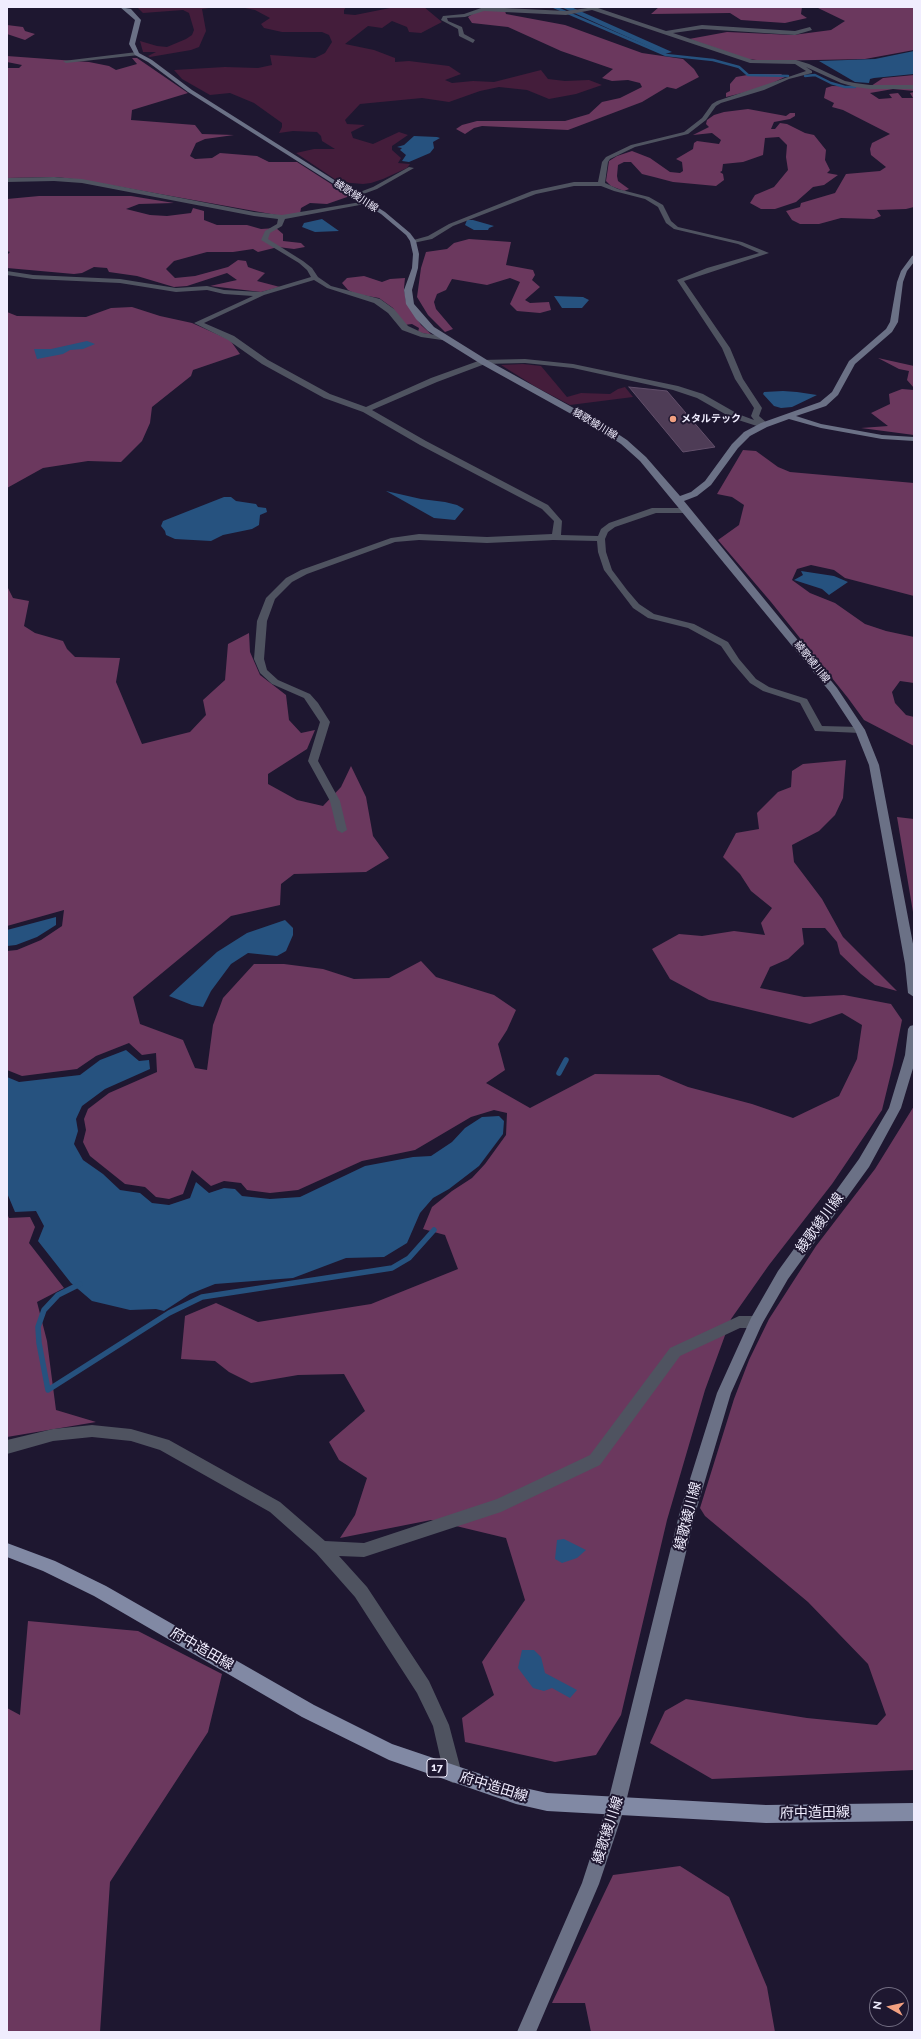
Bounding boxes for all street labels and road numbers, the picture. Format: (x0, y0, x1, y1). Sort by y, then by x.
street label: 綾歌綾川線 (332, 177, 380, 215)
street label: 綾歌綾川線 (570, 406, 620, 442)
street label: 綾歌綾川線 (792, 639, 832, 685)
street label: 綾歌綾川線 (793, 1190, 847, 1256)
street label: 綾歌綾川線 (671, 1480, 705, 1552)
street label: 府中造田線 (167, 1624, 237, 1674)
road number: 17 (427, 1759, 447, 1777)
street label: 府中造田線 (458, 1769, 530, 1805)
street label: 綾歌綾川線 (589, 1794, 627, 1866)
street label: 府中造田線 (780, 1804, 850, 1822)

